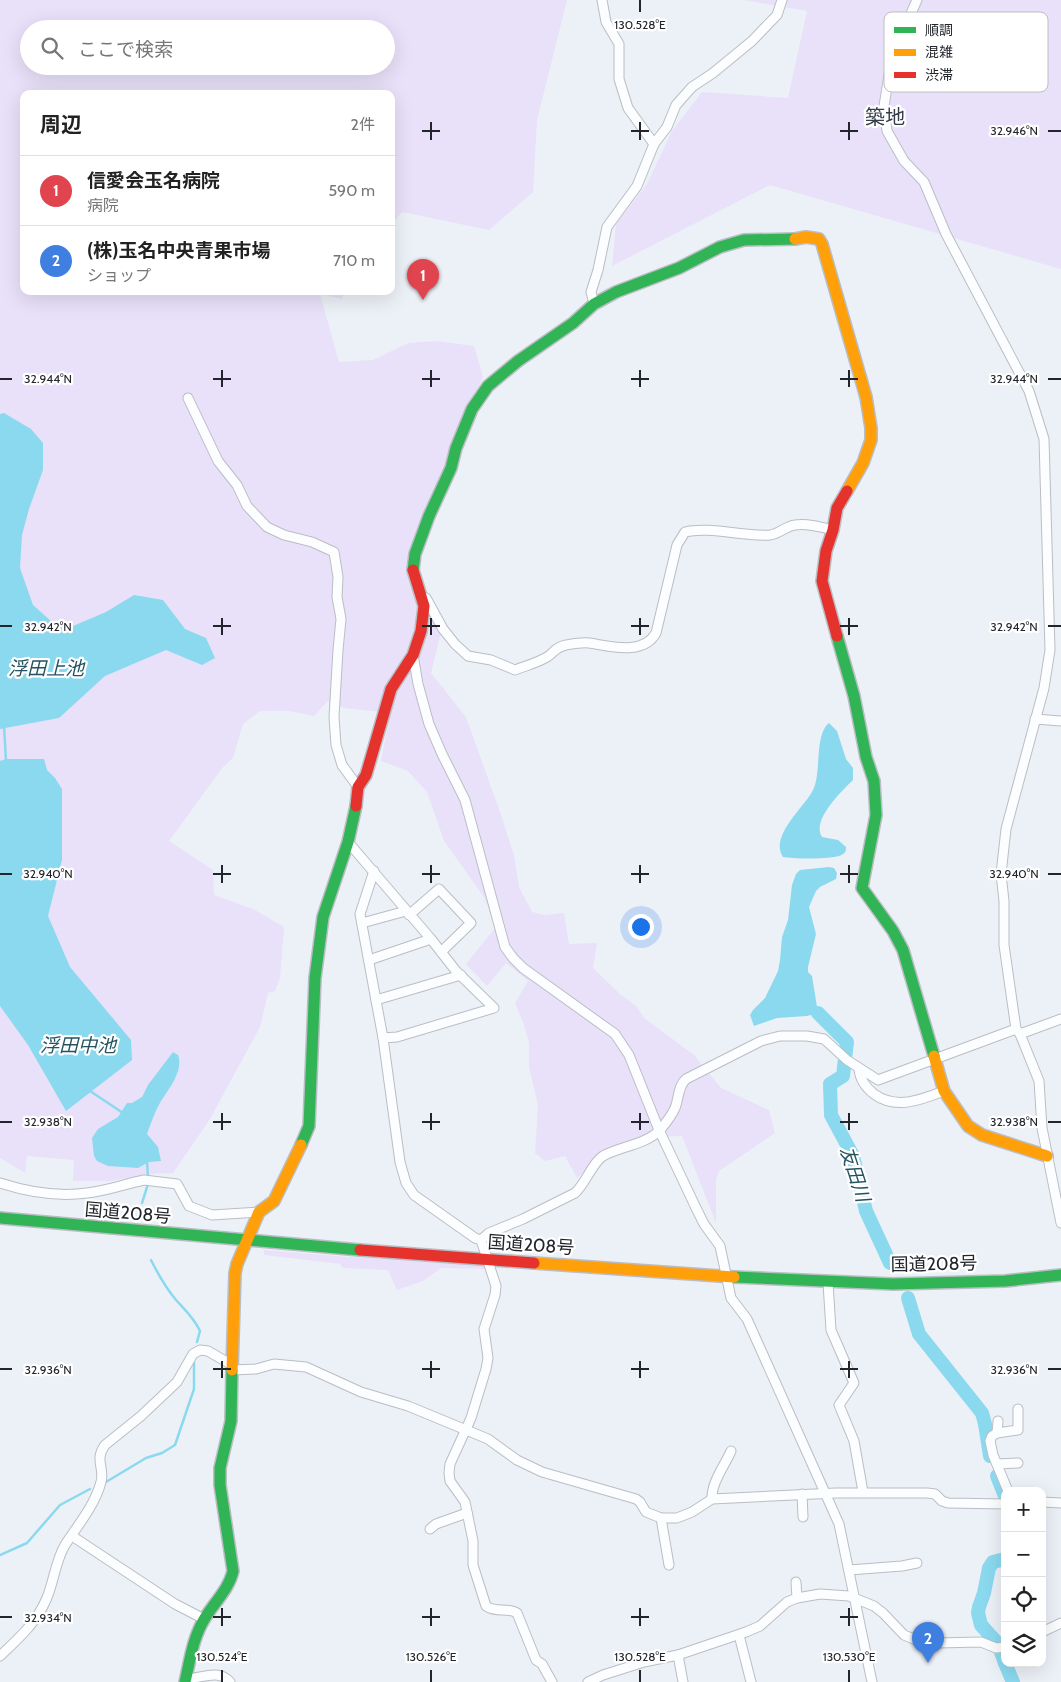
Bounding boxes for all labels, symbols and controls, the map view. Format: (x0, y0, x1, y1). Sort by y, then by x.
legend (884, 12, 1048, 92)
text: 130.528°E (614, 17, 666, 32)
search box (20, 20, 395, 75)
text: 順調 (925, 21, 953, 39)
icon: search (38, 34, 66, 62)
text: ここで検索 (78, 38, 173, 61)
text: 混雑 (925, 43, 953, 61)
text: 渋滞 (925, 66, 953, 84)
district label: 築地 (865, 105, 905, 129)
text: 周辺 (40, 112, 82, 137)
text: 2件 (351, 115, 375, 134)
text: 32.946°N (990, 123, 1038, 138)
text: 信愛会玉名病院 (87, 169, 220, 192)
text: 1 (53, 181, 59, 200)
text: 590 m (328, 181, 375, 200)
text: 病院 (87, 196, 119, 215)
text: (株)玉名中央青果市場 (87, 239, 270, 262)
text: 2 (52, 251, 60, 270)
text: 710 m (333, 251, 375, 270)
pin: 1 (407, 259, 439, 300)
text: ショップ (87, 266, 151, 285)
text: 32.944°N (24, 371, 72, 386)
text: 32.944°N (990, 371, 1038, 386)
text: 32.942°N (24, 619, 72, 634)
text: 32.942°N (990, 619, 1038, 634)
water label: 浮田上池 (8, 657, 86, 680)
text: 32.940°N (23, 866, 73, 881)
text: 32.940°N (989, 866, 1039, 881)
your location (628, 914, 654, 940)
water label: 浮田中池 (40, 1034, 118, 1057)
text: 32.938°N (24, 1114, 72, 1129)
text: 32.938°N (990, 1114, 1038, 1129)
water label: 友田川 (835, 1143, 875, 1207)
street label: 国道208号 (84, 1198, 172, 1228)
street label: 国道208号 (487, 1231, 575, 1259)
street label: 国道208号 (890, 1252, 978, 1276)
text: 32.936°N (24, 1362, 72, 1377)
text: 32.936°N (990, 1362, 1038, 1377)
map controls (1001, 1487, 1046, 1667)
button: + (1001, 1487, 1046, 1532)
button: − (1001, 1532, 1046, 1577)
button: locate (1001, 1577, 1046, 1622)
text: 32.934°N (24, 1610, 72, 1625)
pin: 2 (912, 1622, 944, 1663)
button: layers (1001, 1622, 1046, 1667)
text: 130.524°E (197, 1649, 248, 1664)
text: 130.526°E (406, 1649, 457, 1664)
text: 130.528°E (614, 1649, 666, 1664)
text: 130.530°E (823, 1649, 876, 1664)

